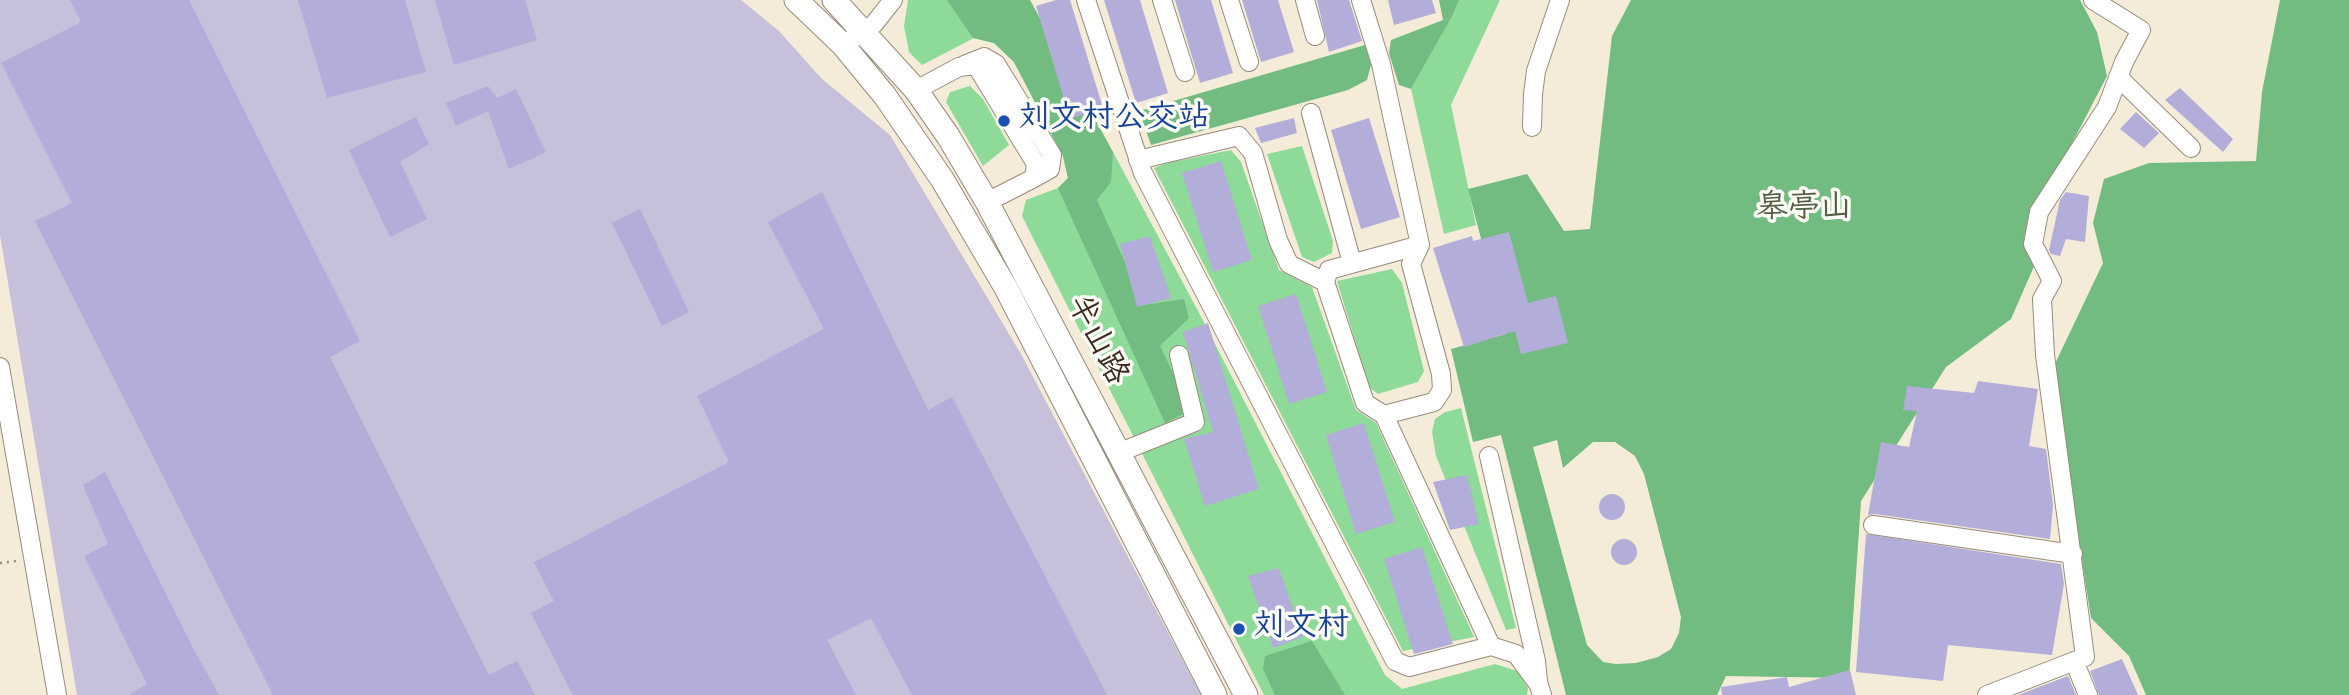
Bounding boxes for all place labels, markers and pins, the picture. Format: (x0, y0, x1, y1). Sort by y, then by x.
place label: 刘文村公交站 (1018, 102, 1210, 140)
marker: 刘文村公交站 (996, 113, 1012, 129)
place label: 刘文村 (1253, 610, 1349, 648)
marker: 刘文村 (1231, 621, 1247, 637)

